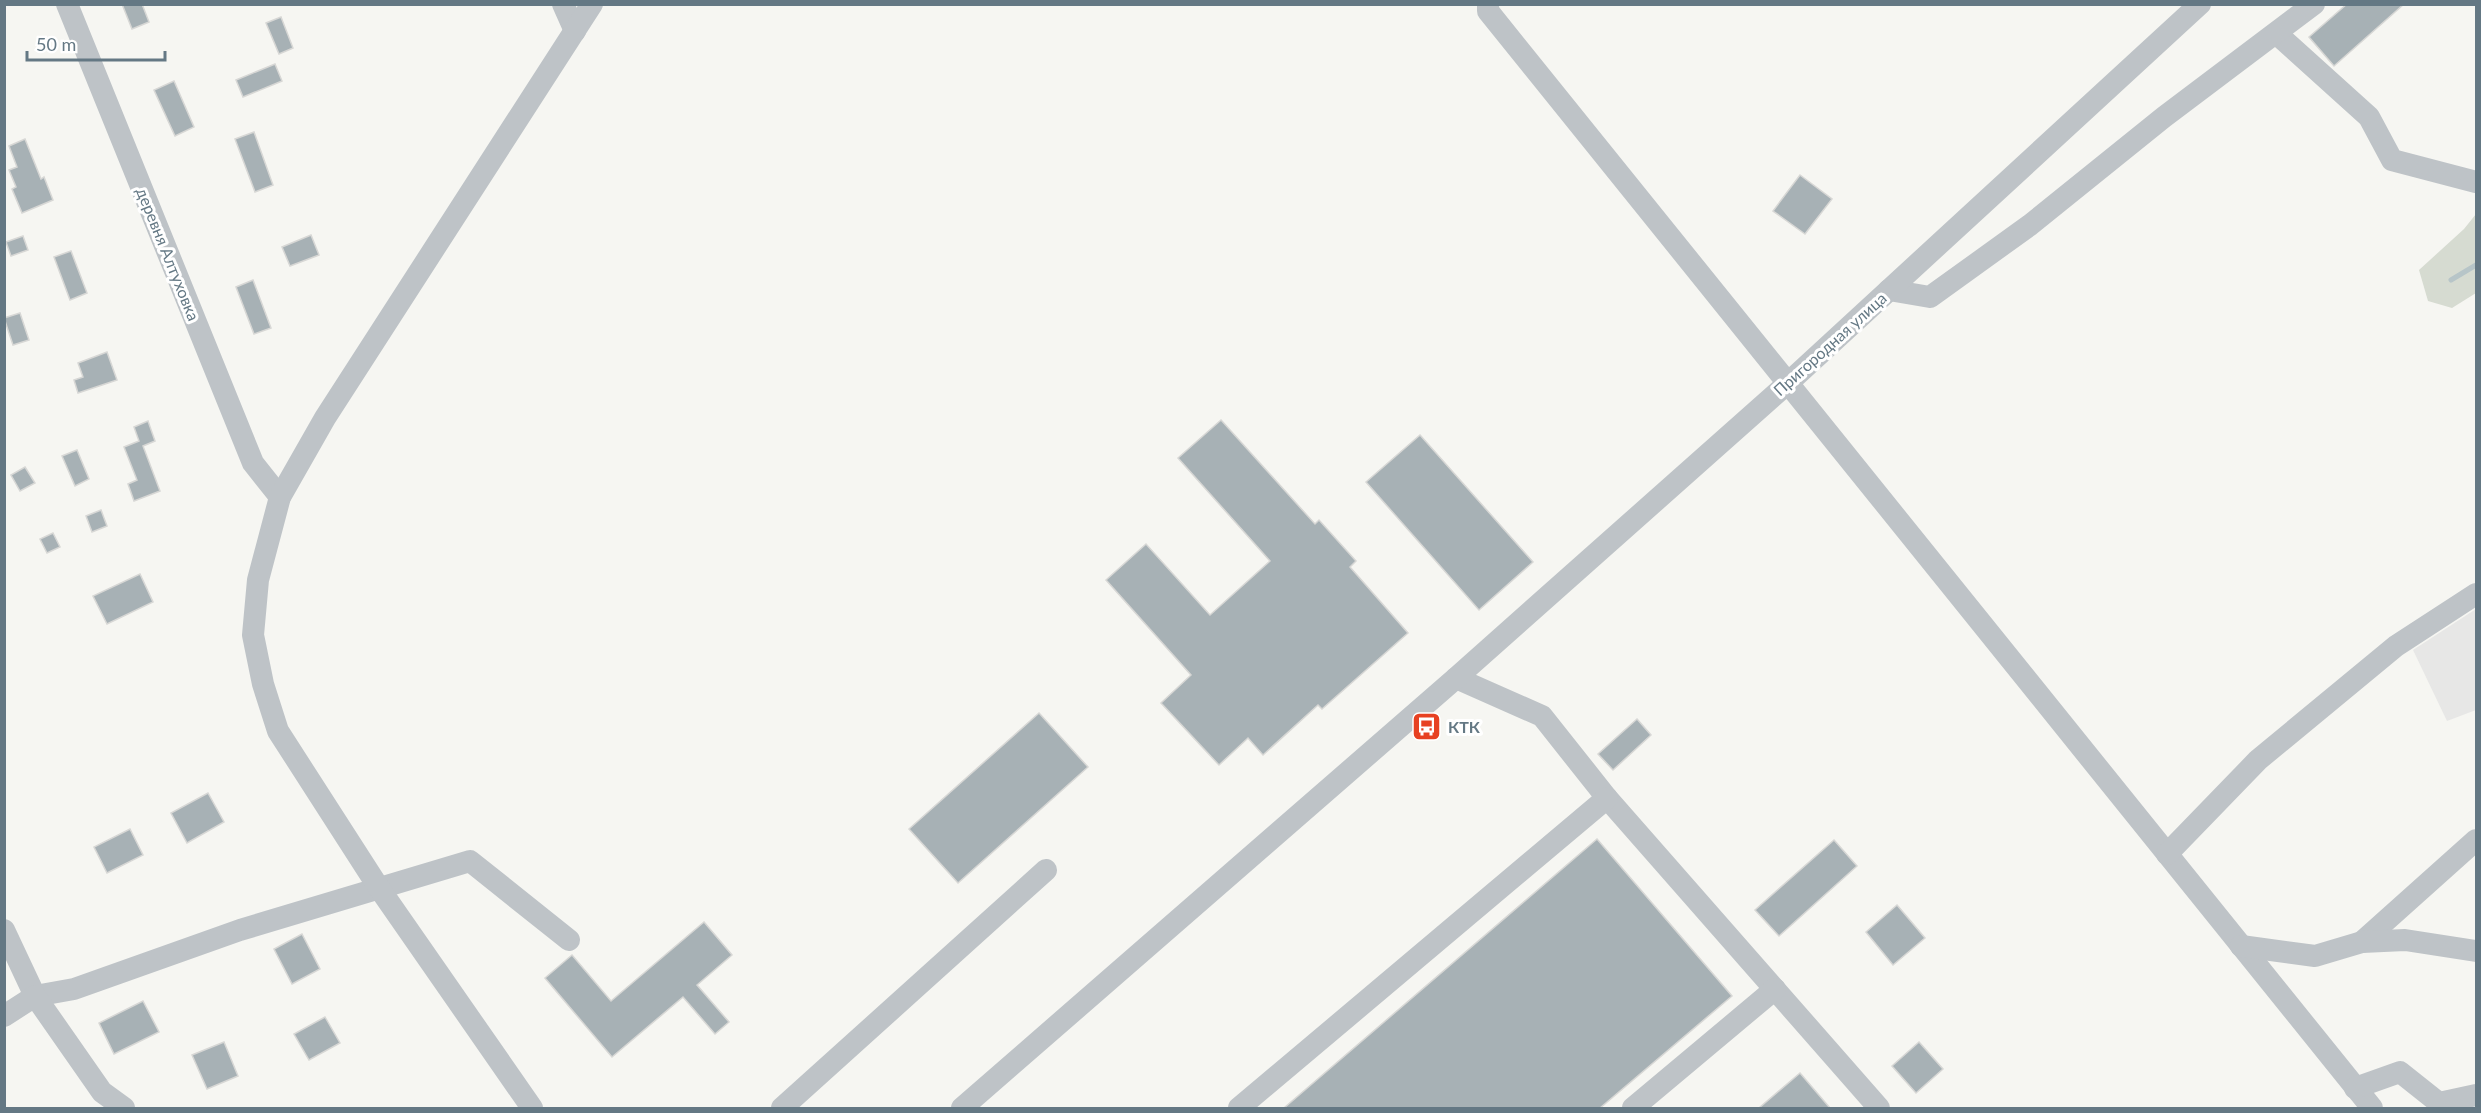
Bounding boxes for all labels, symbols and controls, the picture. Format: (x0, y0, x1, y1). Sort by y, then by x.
scale bar (27, 24, 165, 62)
text: 50 m (36, 33, 76, 55)
street label: деревня Алтуховка (133, 184, 204, 323)
street label: Пригородная улица (1769, 288, 1890, 399)
bus stop icon: КТК (1411, 711, 1443, 743)
place label: КТК (1448, 717, 1481, 736)

